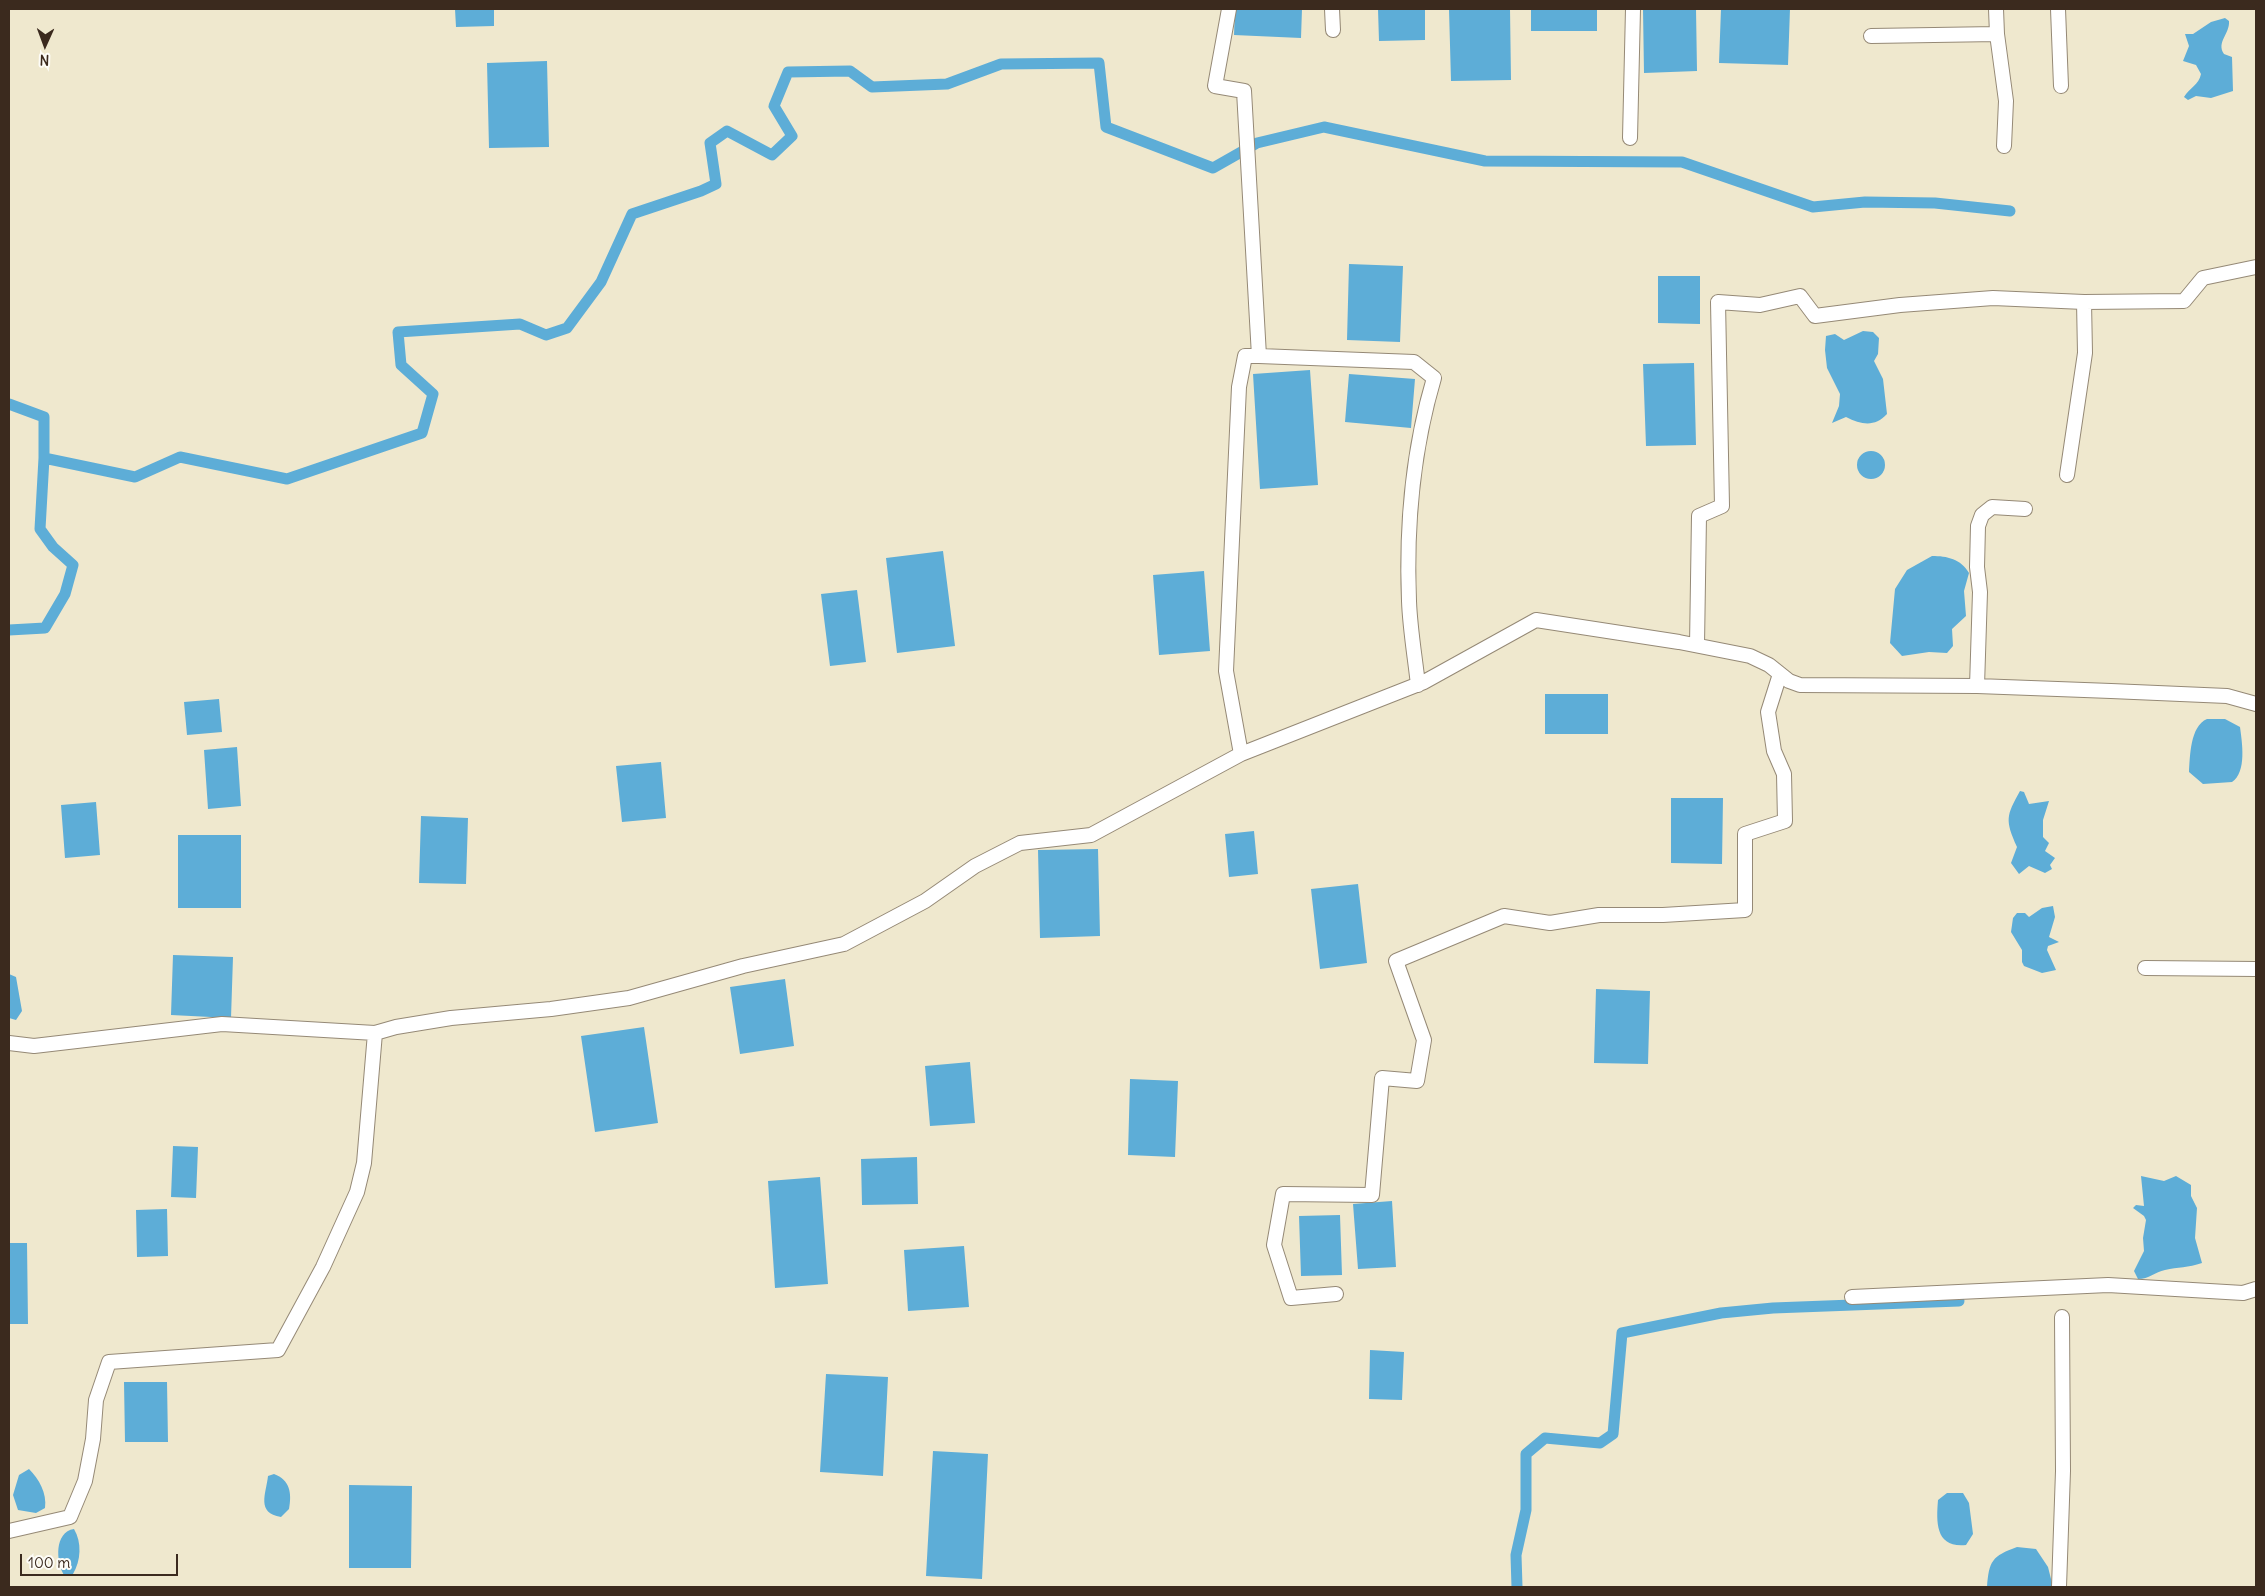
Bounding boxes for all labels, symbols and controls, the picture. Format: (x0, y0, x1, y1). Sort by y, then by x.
north arrow (20, 20, 70, 70)
text: N (39, 51, 50, 69)
scale bar (22, 1544, 180, 1576)
text: 100 m (28, 1553, 70, 1572)

